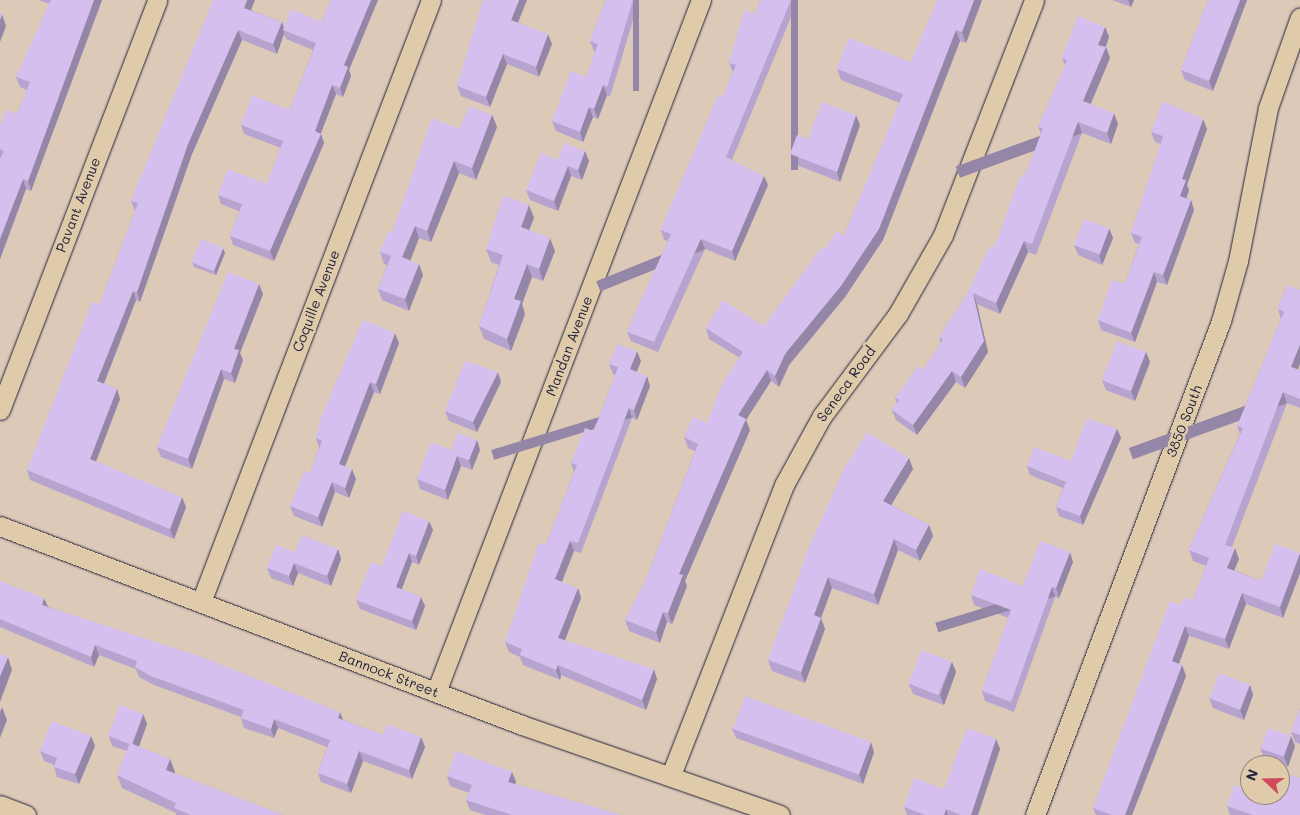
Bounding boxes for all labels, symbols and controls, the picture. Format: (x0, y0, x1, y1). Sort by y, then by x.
street label: Pavant Avenue (52, 155, 104, 255)
street label: Coquille Avenue (289, 248, 343, 354)
street label: Mandan Avenue (542, 294, 596, 398)
street label: Seneca Road (813, 343, 879, 425)
street label: 3850 South (1163, 383, 1205, 459)
street label: Bannock Street (337, 647, 441, 701)
north arrow (1240, 755, 1290, 805)
text: N (1241, 766, 1262, 783)

